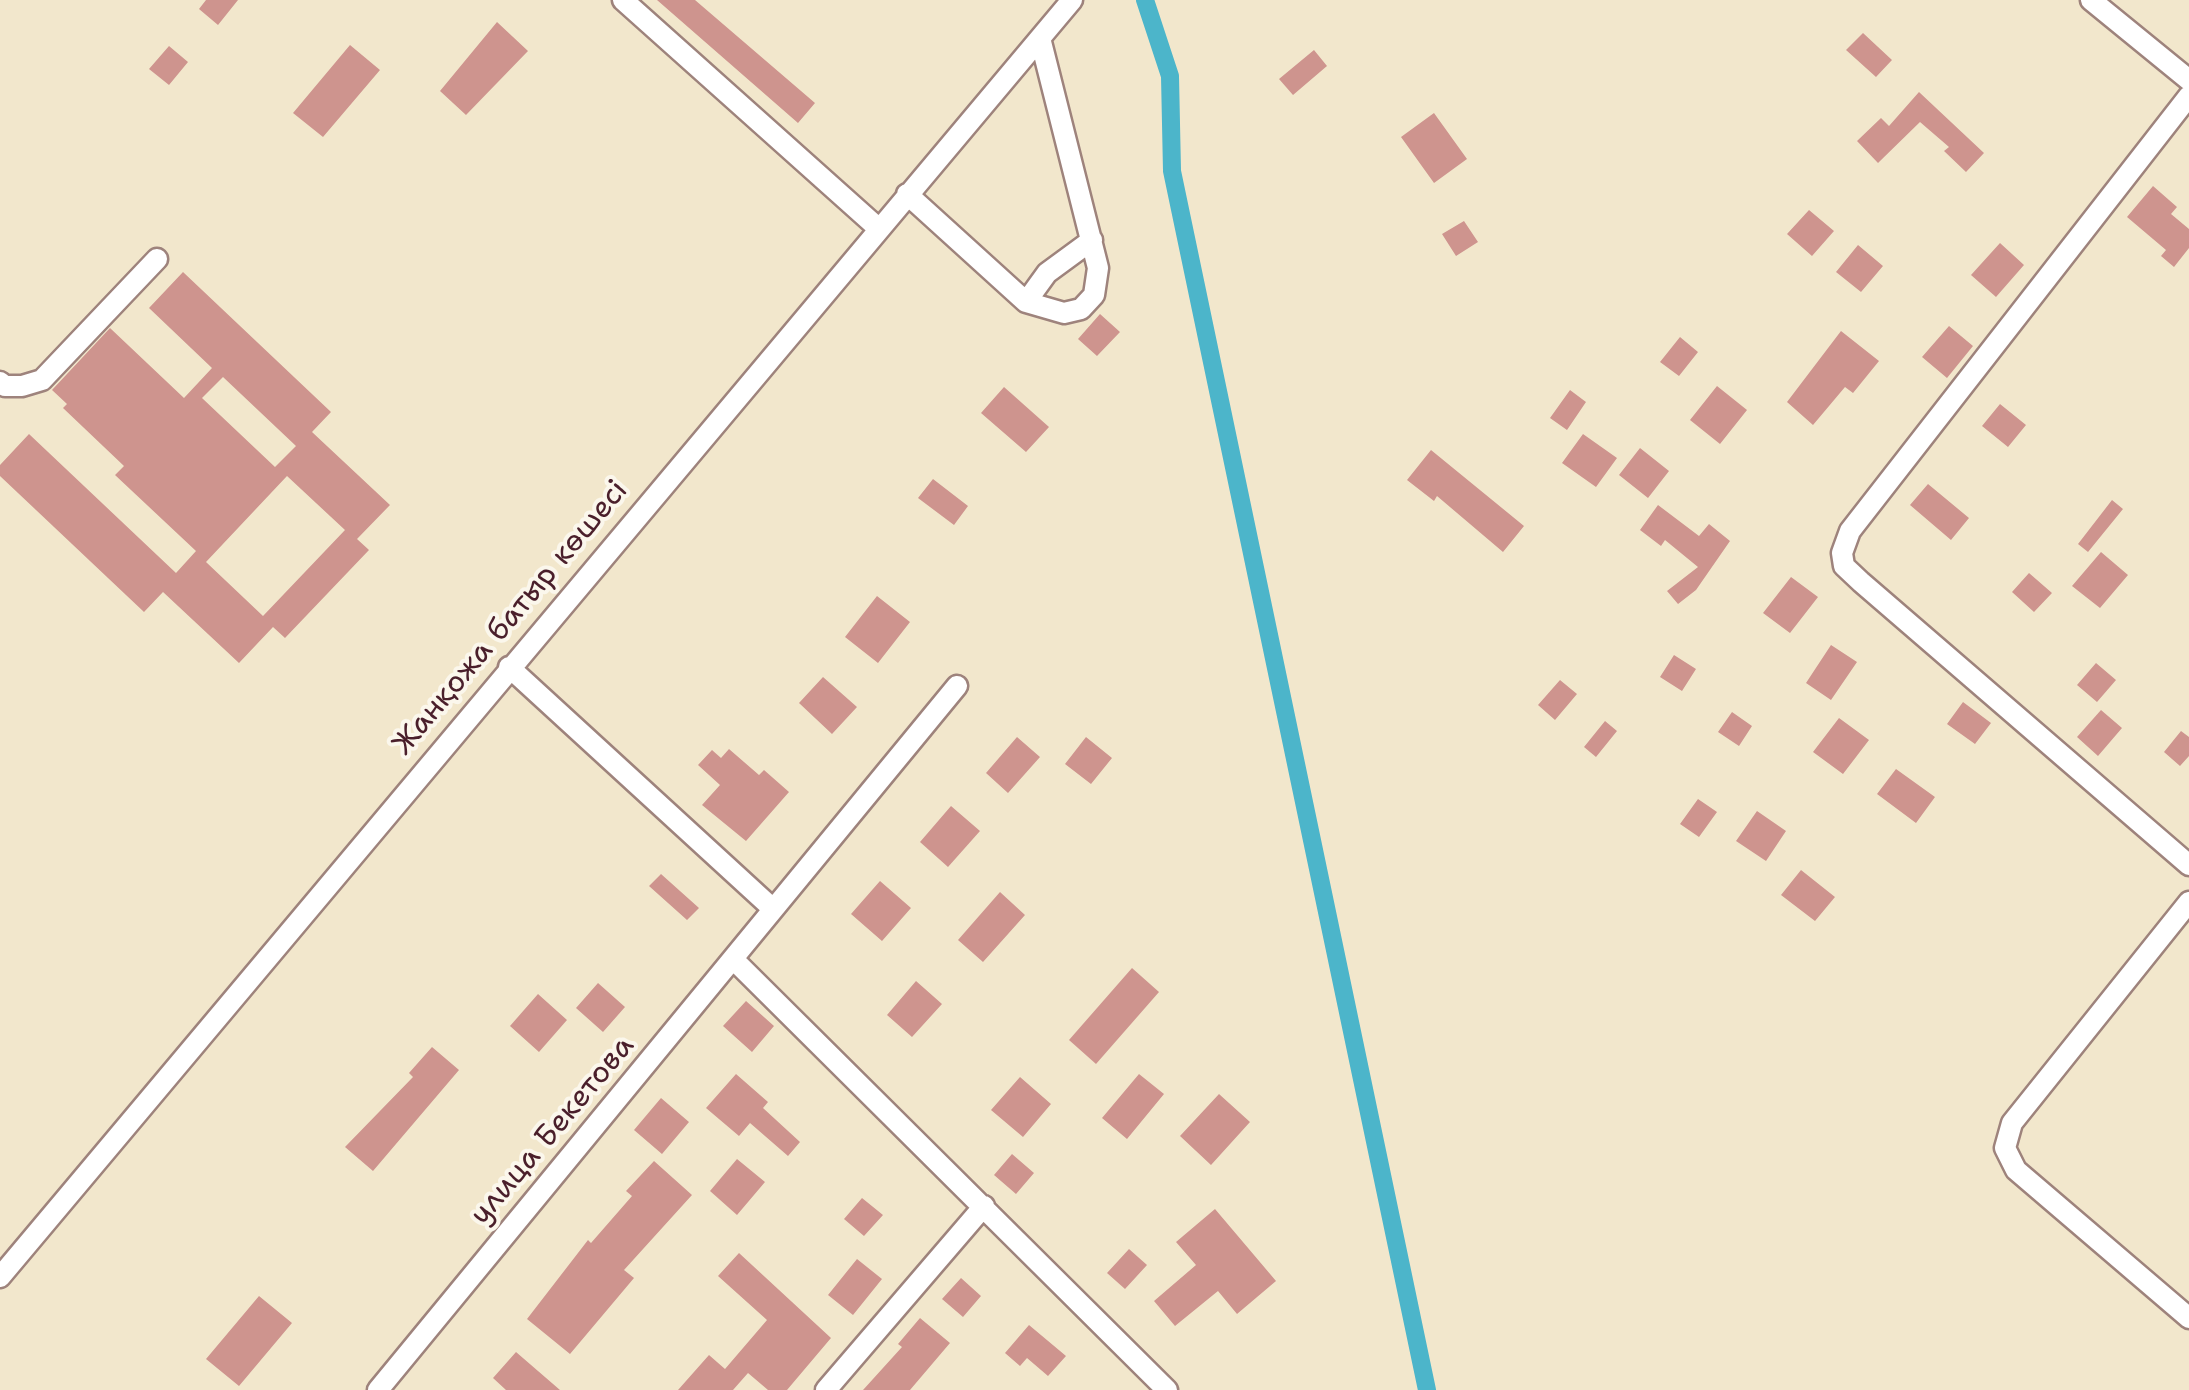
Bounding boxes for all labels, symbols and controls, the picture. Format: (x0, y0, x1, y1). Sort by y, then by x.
street label: Жанқожа батыр көшесі (386, 474, 636, 762)
street label: улица Бекетова (463, 1029, 643, 1233)

